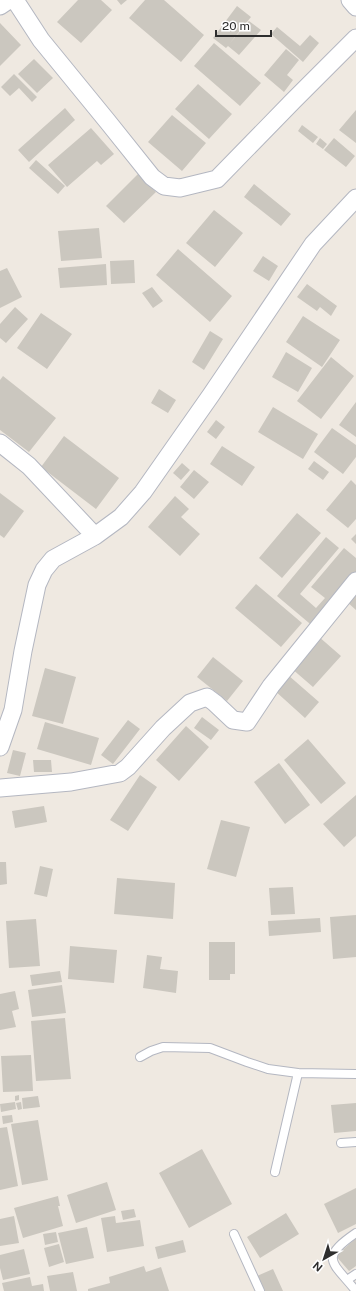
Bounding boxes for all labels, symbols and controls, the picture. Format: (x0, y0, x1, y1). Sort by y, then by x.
scale bar (216, 12, 271, 38)
text: 20 m (222, 19, 250, 33)
north arrow (304, 1239, 344, 1279)
text: N (311, 1259, 325, 1274)

